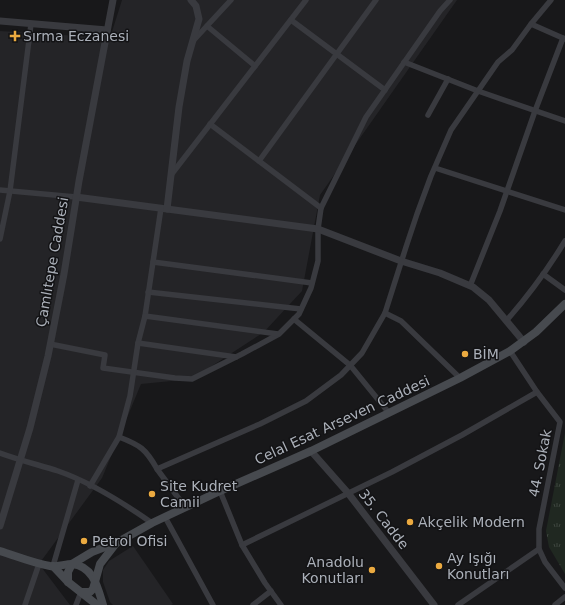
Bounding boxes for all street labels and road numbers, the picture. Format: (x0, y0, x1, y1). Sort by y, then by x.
street label: Çamlıtepe Caddesi (33, 196, 71, 328)
street label: Celal Esat Arseven Caddesi (252, 372, 432, 468)
street label: 44. Sokak (526, 427, 555, 498)
street label: 35. Cadde (356, 486, 412, 552)

